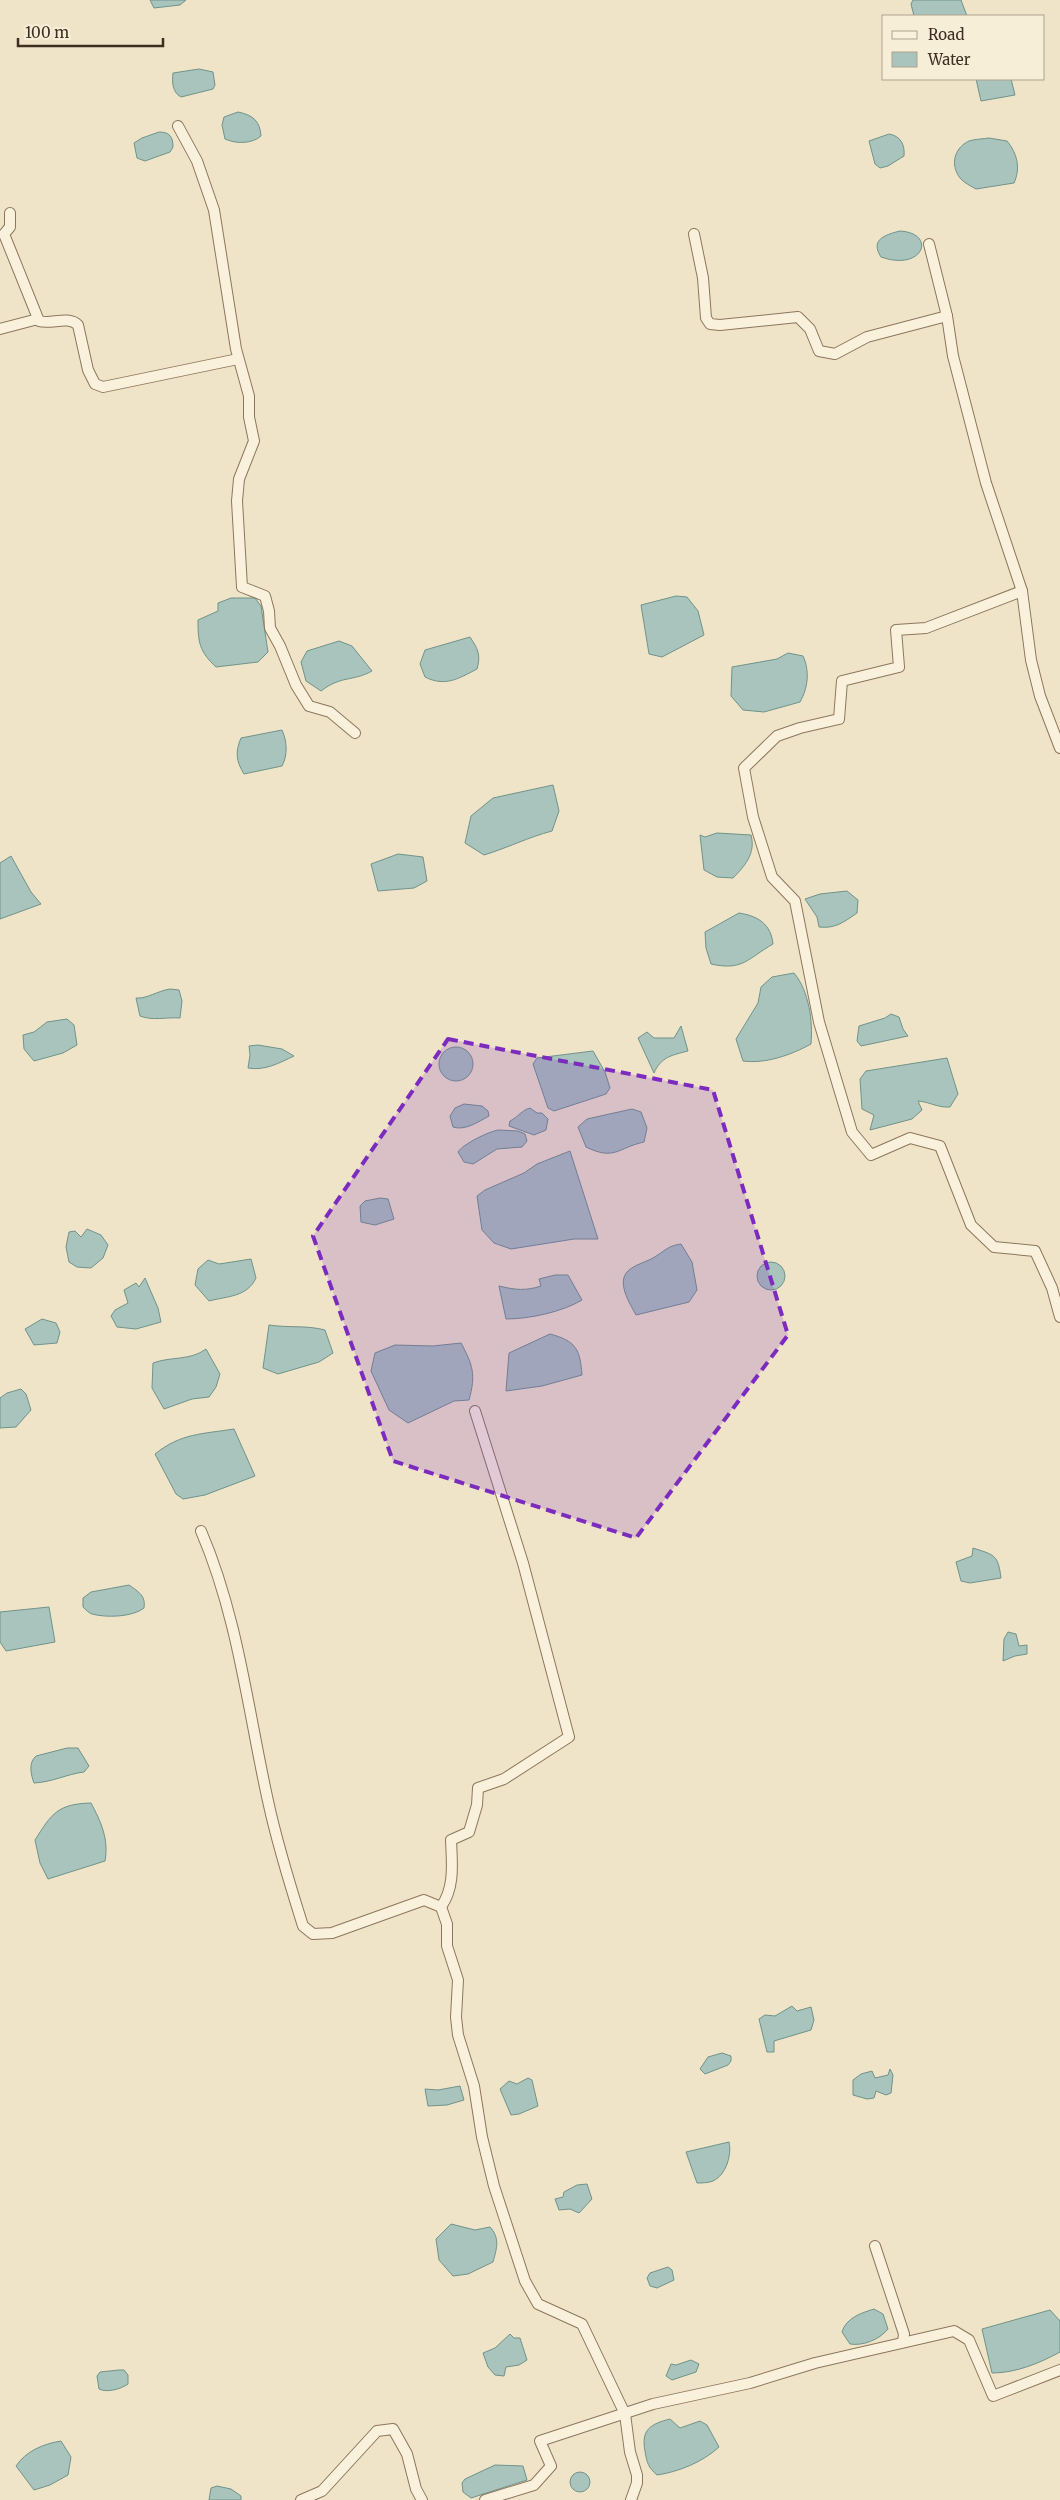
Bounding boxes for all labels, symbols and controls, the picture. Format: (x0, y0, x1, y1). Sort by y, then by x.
scale bar (18, 15, 162, 47)
legend (882, 15, 1045, 80)
text: 100 m (25, 23, 69, 42)
text: Road (928, 25, 964, 44)
text: Water (927, 50, 971, 69)

